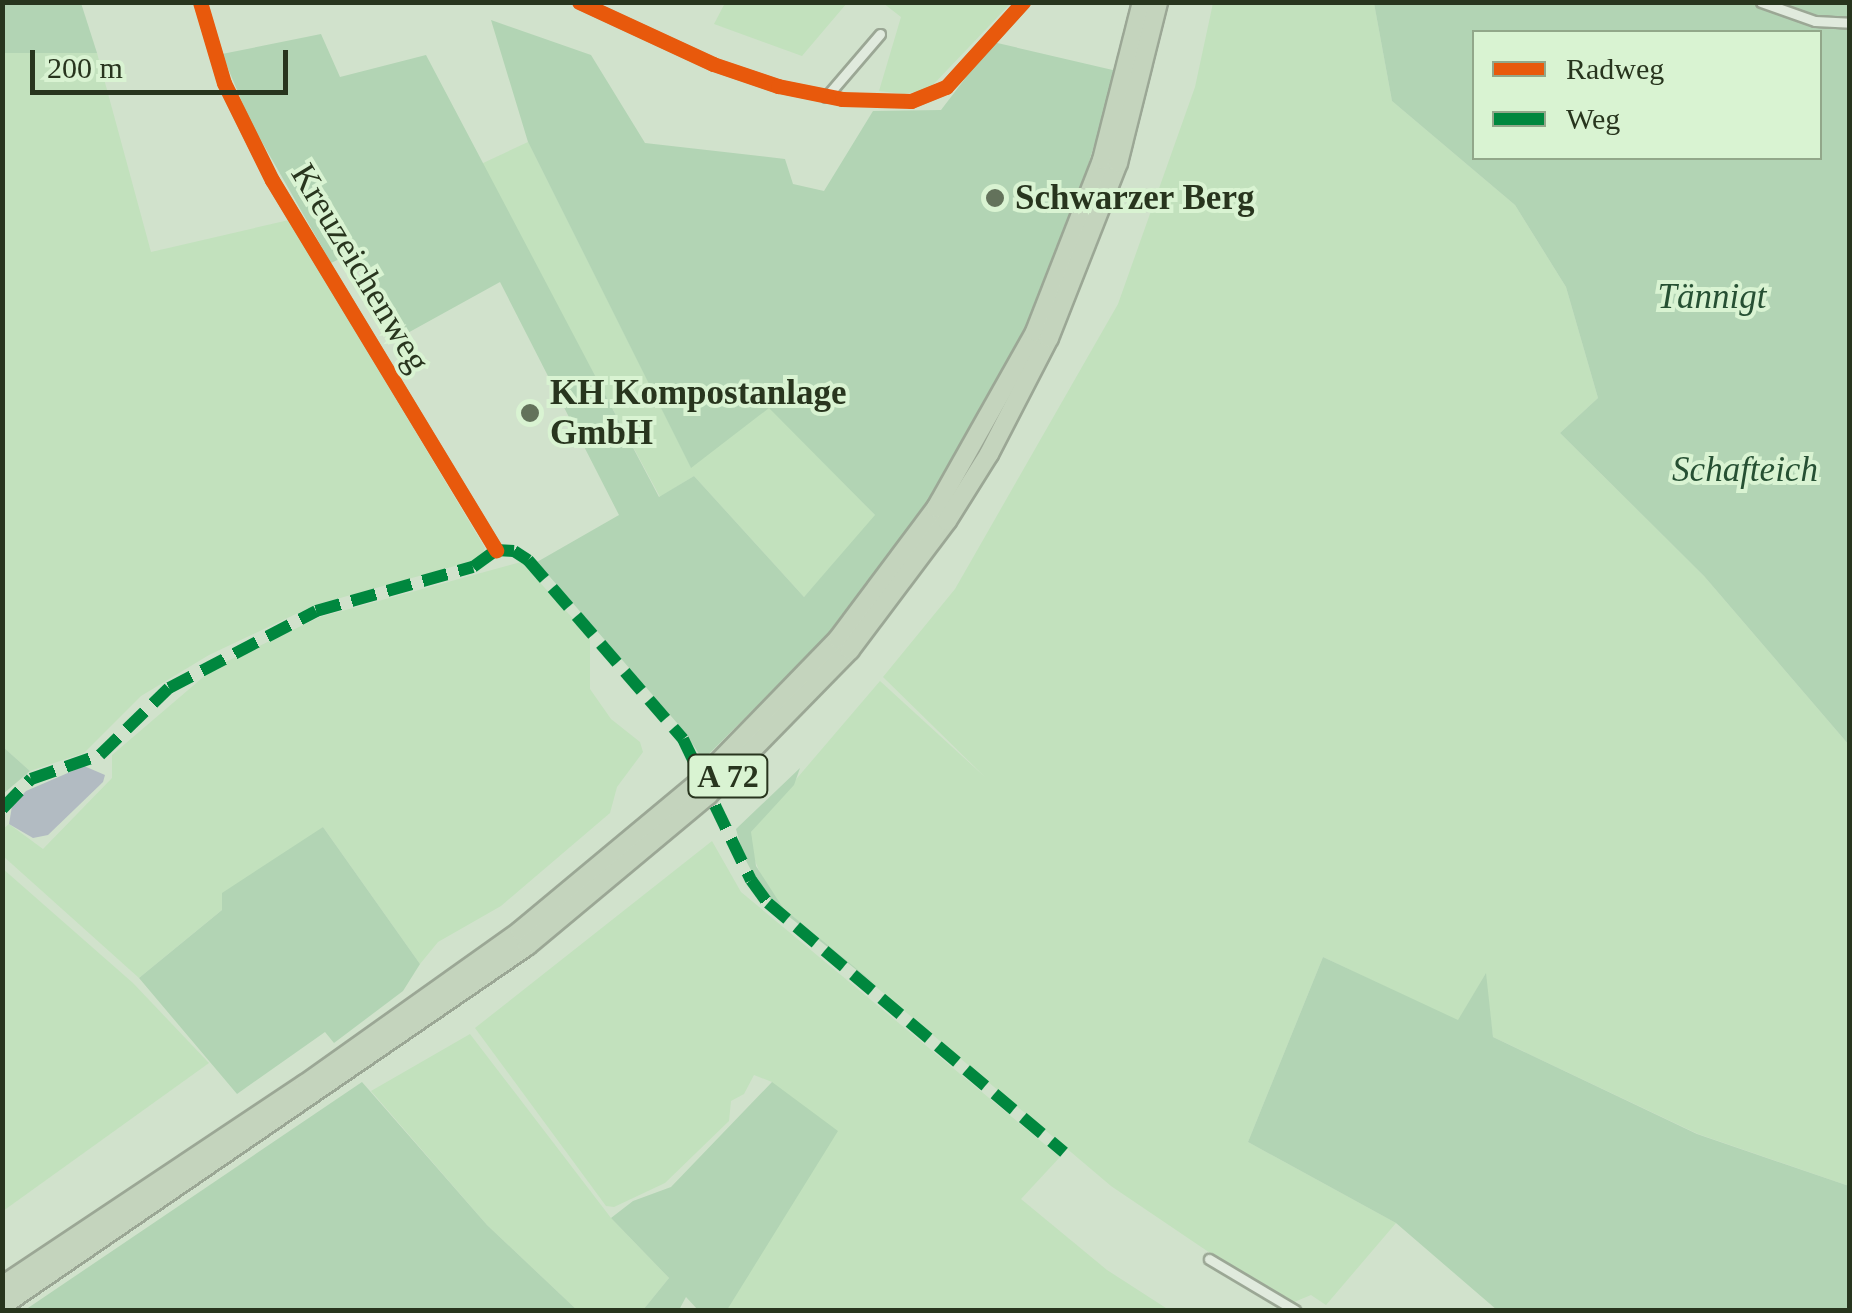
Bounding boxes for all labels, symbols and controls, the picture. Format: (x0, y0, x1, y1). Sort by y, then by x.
scale bar (35, 30, 292, 92)
legend (1472, 30, 1822, 160)
text: 200 m (47, 51, 123, 84)
text: Radweg (1566, 52, 1664, 85)
text: Weg (1566, 102, 1620, 135)
street label: Kreuzeichenweg (281, 156, 439, 380)
place label: Schwarzer Berg (1015, 177, 1255, 219)
marker: Schwarzer Berg (984, 187, 1006, 209)
park label: Tännigt (1658, 276, 1766, 318)
place label: KH Kompostanlage GmbH (550, 372, 847, 454)
marker: KH Kompostanlage GmbH (519, 402, 541, 424)
park label: Schafteich (1672, 449, 1818, 491)
road number: A 72 (686, 749, 770, 803)

